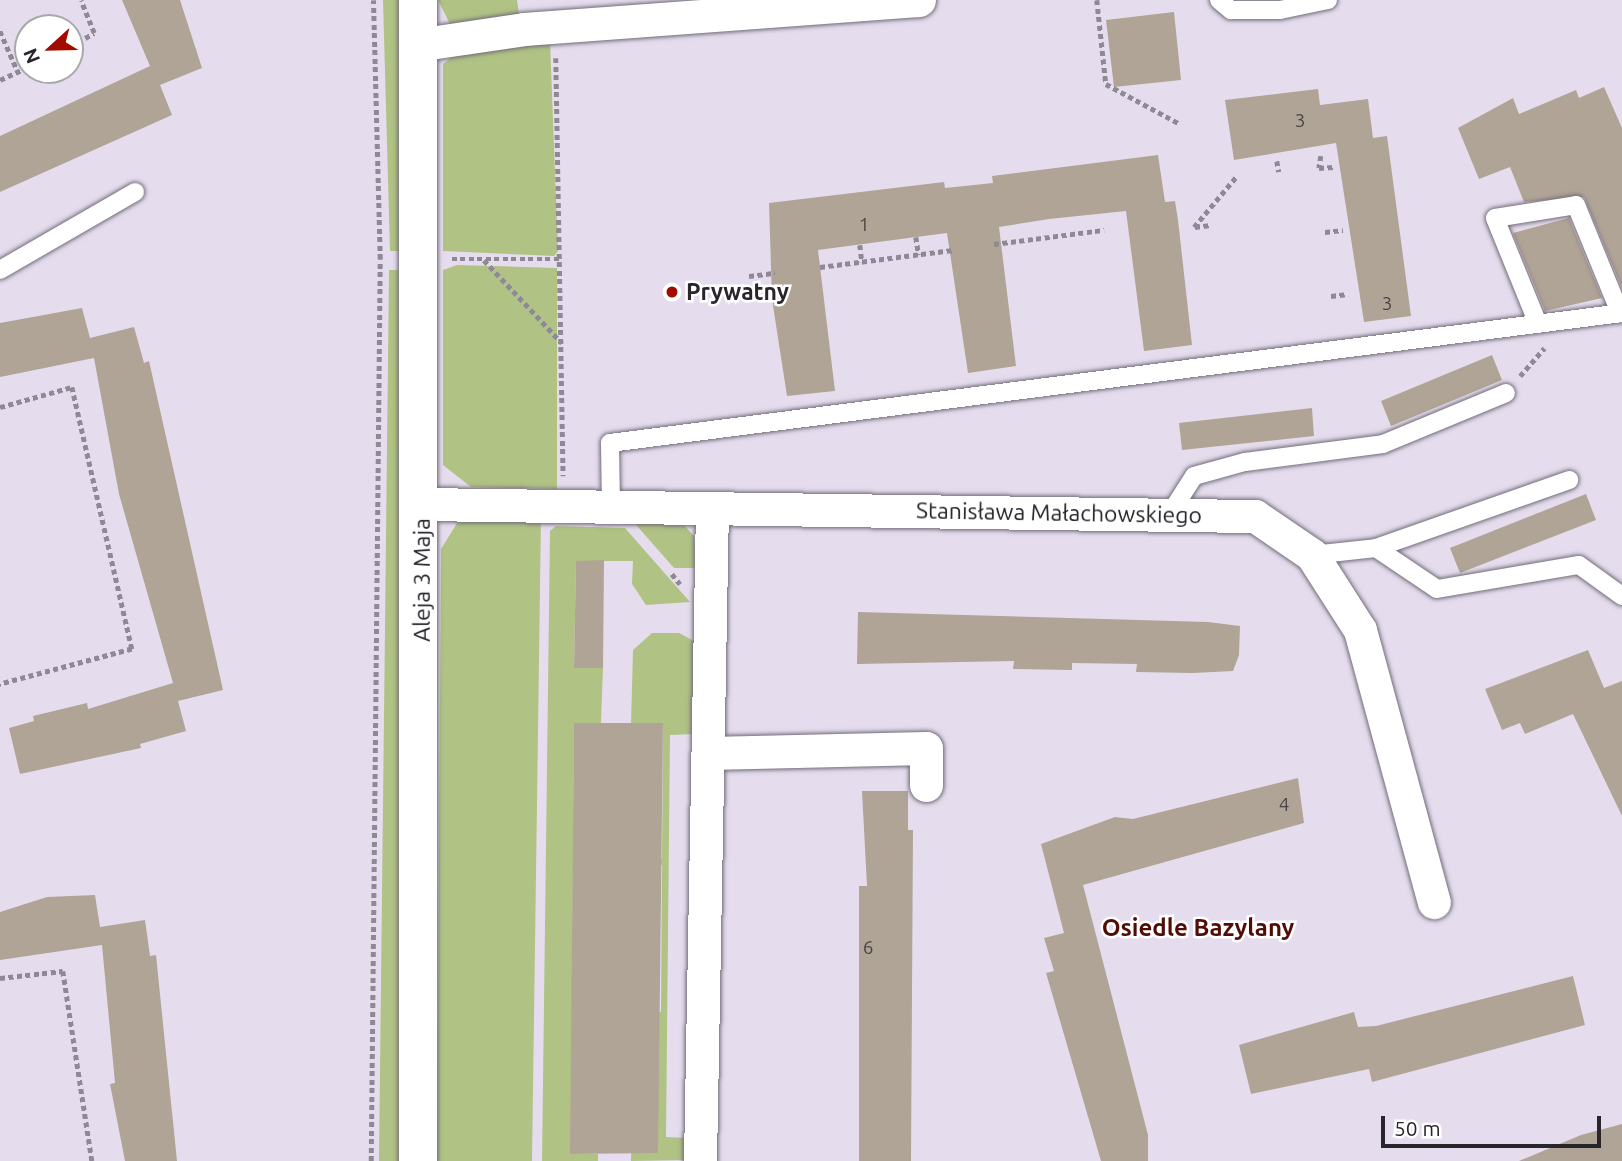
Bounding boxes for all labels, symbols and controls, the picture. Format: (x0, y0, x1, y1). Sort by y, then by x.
north arrow (14, 14, 84, 84)
text: N (19, 45, 44, 67)
house number: 3 (1295, 110, 1305, 132)
house number: 1 (859, 214, 869, 236)
place label: Prywatny (686, 278, 789, 306)
marker: Prywatny (664, 284, 680, 300)
house number: 3 (1382, 293, 1392, 315)
street label: Stanisława Małachowskiego (916, 497, 1202, 529)
street label: Aleja 3 Maja (408, 518, 436, 642)
house number: 4 (1279, 794, 1289, 816)
district label: Osiedle Bazylany (1102, 914, 1294, 942)
house number: 6 (863, 937, 873, 959)
scale bar (1384, 1102, 1604, 1146)
text: 50 m (1394, 1116, 1441, 1140)

